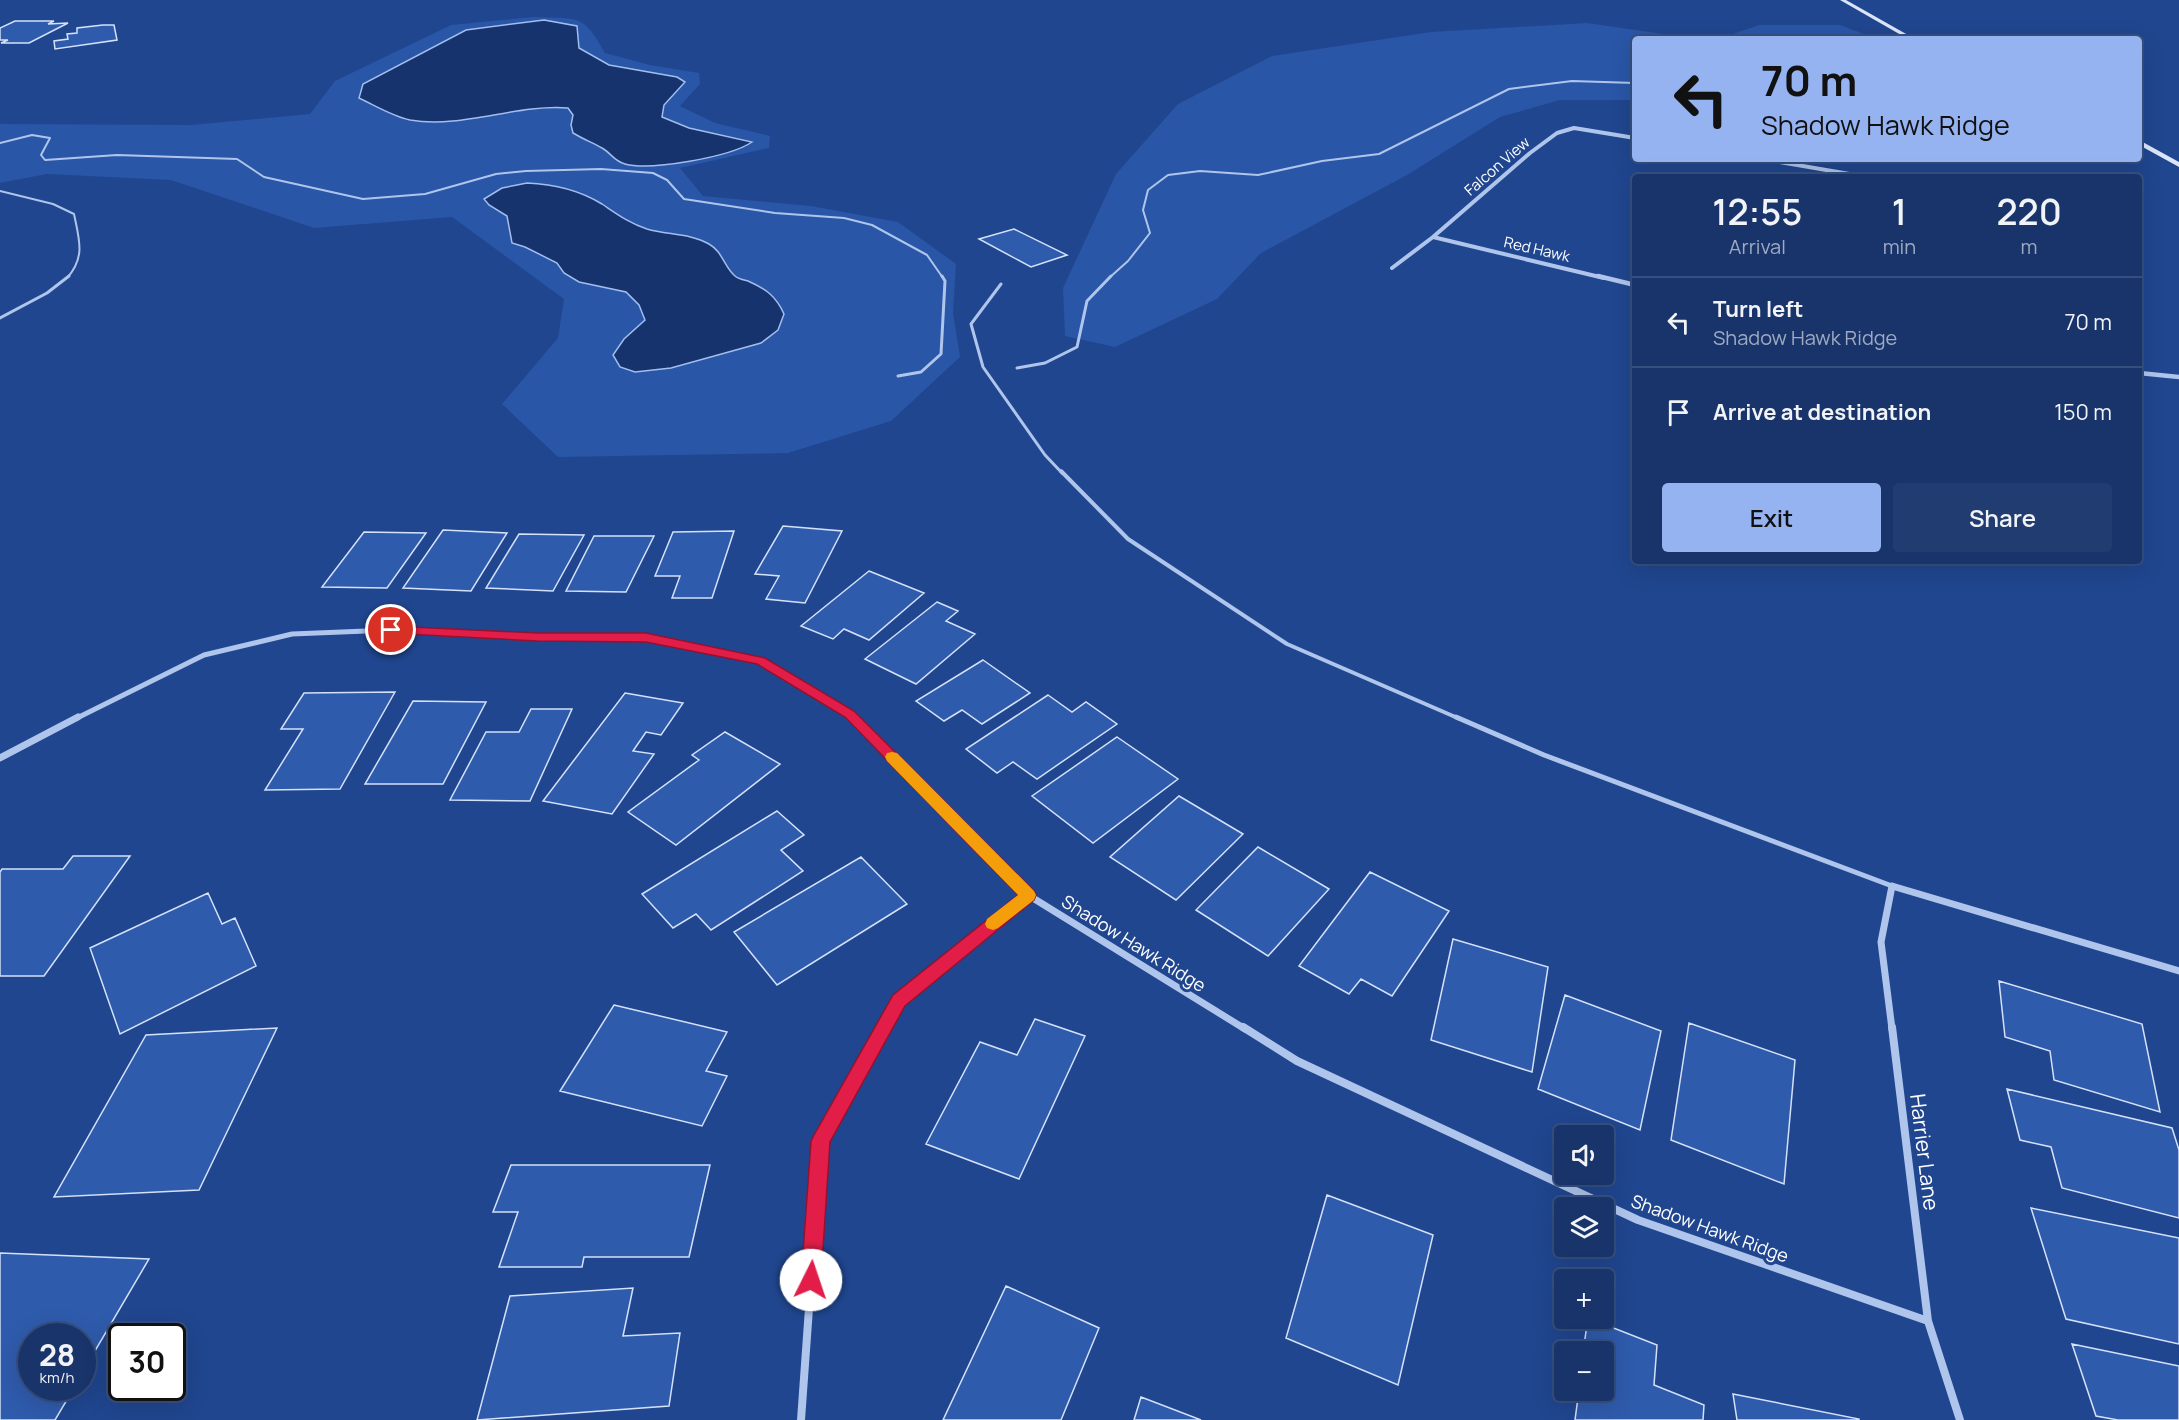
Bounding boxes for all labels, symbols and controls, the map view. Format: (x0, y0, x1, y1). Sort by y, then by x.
text: 70 m (1761, 51, 1857, 109)
icon: left (1662, 60, 1740, 138)
text: Shadow Hawk Ridge (1761, 106, 2010, 143)
street label: Falcon View (1460, 131, 1535, 200)
text: 12:55 (1712, 187, 1802, 236)
text: 1 (1892, 187, 1907, 236)
text: 220 (1996, 187, 2062, 236)
street label: Red Hawk (1502, 231, 1573, 267)
text: Arrival (1729, 233, 1786, 260)
text: min (1883, 233, 1916, 260)
text: m (2021, 233, 2038, 260)
text: Turn left (1713, 294, 1803, 324)
icon: left (1662, 306, 1695, 339)
text: 70 m (2064, 307, 2112, 337)
text: Shadow Hawk Ridge (1713, 324, 1897, 351)
icon: arrive (1662, 396, 1695, 429)
text: Arrive at destination (1713, 397, 1931, 427)
text: 150 m (2054, 397, 2112, 427)
button: Exit (1662, 483, 1881, 552)
button: Share (1893, 483, 2112, 552)
pin (365, 604, 416, 655)
icon: arrive (374, 613, 407, 646)
street label: Shadow Hawk Ridge (1057, 889, 1211, 997)
street label: Harrier Lane (1904, 1092, 1946, 1212)
map controls (1554, 1125, 1614, 1401)
button: sound (1554, 1125, 1614, 1185)
street label: Shadow Hawk Ridge (1628, 1188, 1792, 1268)
button: layers (1554, 1197, 1614, 1257)
position arrow (779, 1248, 843, 1312)
button: + (1554, 1269, 1614, 1329)
speed limit sign: 30 (108, 1323, 186, 1401)
text: 28 (39, 1334, 75, 1375)
button: − (1554, 1341, 1614, 1401)
text: km/h (40, 1367, 74, 1388)

